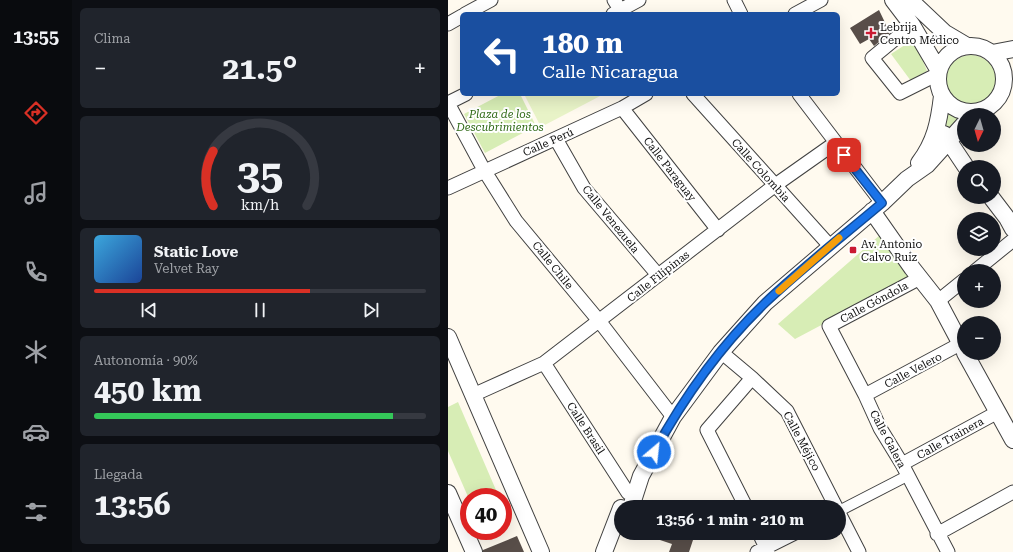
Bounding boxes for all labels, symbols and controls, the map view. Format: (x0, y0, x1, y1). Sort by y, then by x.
place label: Lebrija Centro Médico (880, 21, 959, 47)
text: 13:55 (13, 26, 59, 47)
text: 180 m (542, 27, 623, 60)
marker: Lebrija Centro Médico (865, 27, 877, 39)
icon: left (476, 28, 528, 80)
text: Clima (94, 31, 130, 46)
text: 21.5° (223, 51, 297, 86)
text: − (94, 56, 106, 81)
text: + (414, 56, 426, 81)
text: Calle Nicaragua (542, 61, 678, 82)
icon: directions (22, 99, 50, 127)
park label: Plaza de los Descubrimientos (455, 108, 544, 134)
north arrow (957, 108, 1001, 152)
map controls (957, 108, 1001, 360)
street label: Calle Perú (521, 126, 576, 159)
street label: Calle Paraguay (641, 135, 699, 204)
street label: Calle Colombia (729, 136, 792, 205)
pin (827, 138, 861, 172)
icon: arrive (833, 144, 855, 166)
text: 35 (237, 150, 283, 199)
button: search (957, 160, 1001, 204)
icon: music (22, 179, 50, 207)
street label: Calle Venezuela (579, 183, 642, 256)
text: km/h (241, 197, 279, 213)
button: layers (957, 212, 1001, 256)
place label: Av. Antonio Calvo Ruiz (861, 238, 923, 264)
street label: Calle Chile (529, 239, 576, 292)
text: Static Love (154, 243, 238, 261)
marker: Av. Antonio Calvo Ruiz (848, 245, 858, 255)
street label: Calle Filipinas (625, 248, 692, 305)
icon: phone (22, 258, 50, 286)
text: Velvet Ray (154, 261, 219, 276)
button: + (957, 264, 1001, 308)
street label: Calle Góndola (838, 279, 911, 326)
icon: previous (138, 299, 160, 321)
icon: pause (249, 299, 271, 321)
icon: next (360, 299, 382, 321)
button: − (957, 316, 1001, 360)
icon: climate (22, 338, 50, 366)
street label: Calle Velero (882, 350, 944, 391)
text: Autonomía · 90% (94, 353, 198, 368)
text: 450 km (94, 373, 202, 408)
street label: Calle Brasil (564, 400, 608, 457)
street label: Calle Galera (867, 408, 908, 471)
street label: Calle Méjico (780, 409, 823, 473)
street label: Calle Trainera (915, 415, 986, 462)
icon: car (22, 418, 50, 446)
position arrow (633, 431, 675, 473)
text: Llegada (94, 467, 143, 482)
text: 13:56 (94, 487, 171, 522)
speed limit sign: 40 (460, 488, 512, 540)
icon: filters (22, 498, 50, 526)
text: 13:56 · 1 min · 210 m (656, 511, 804, 529)

